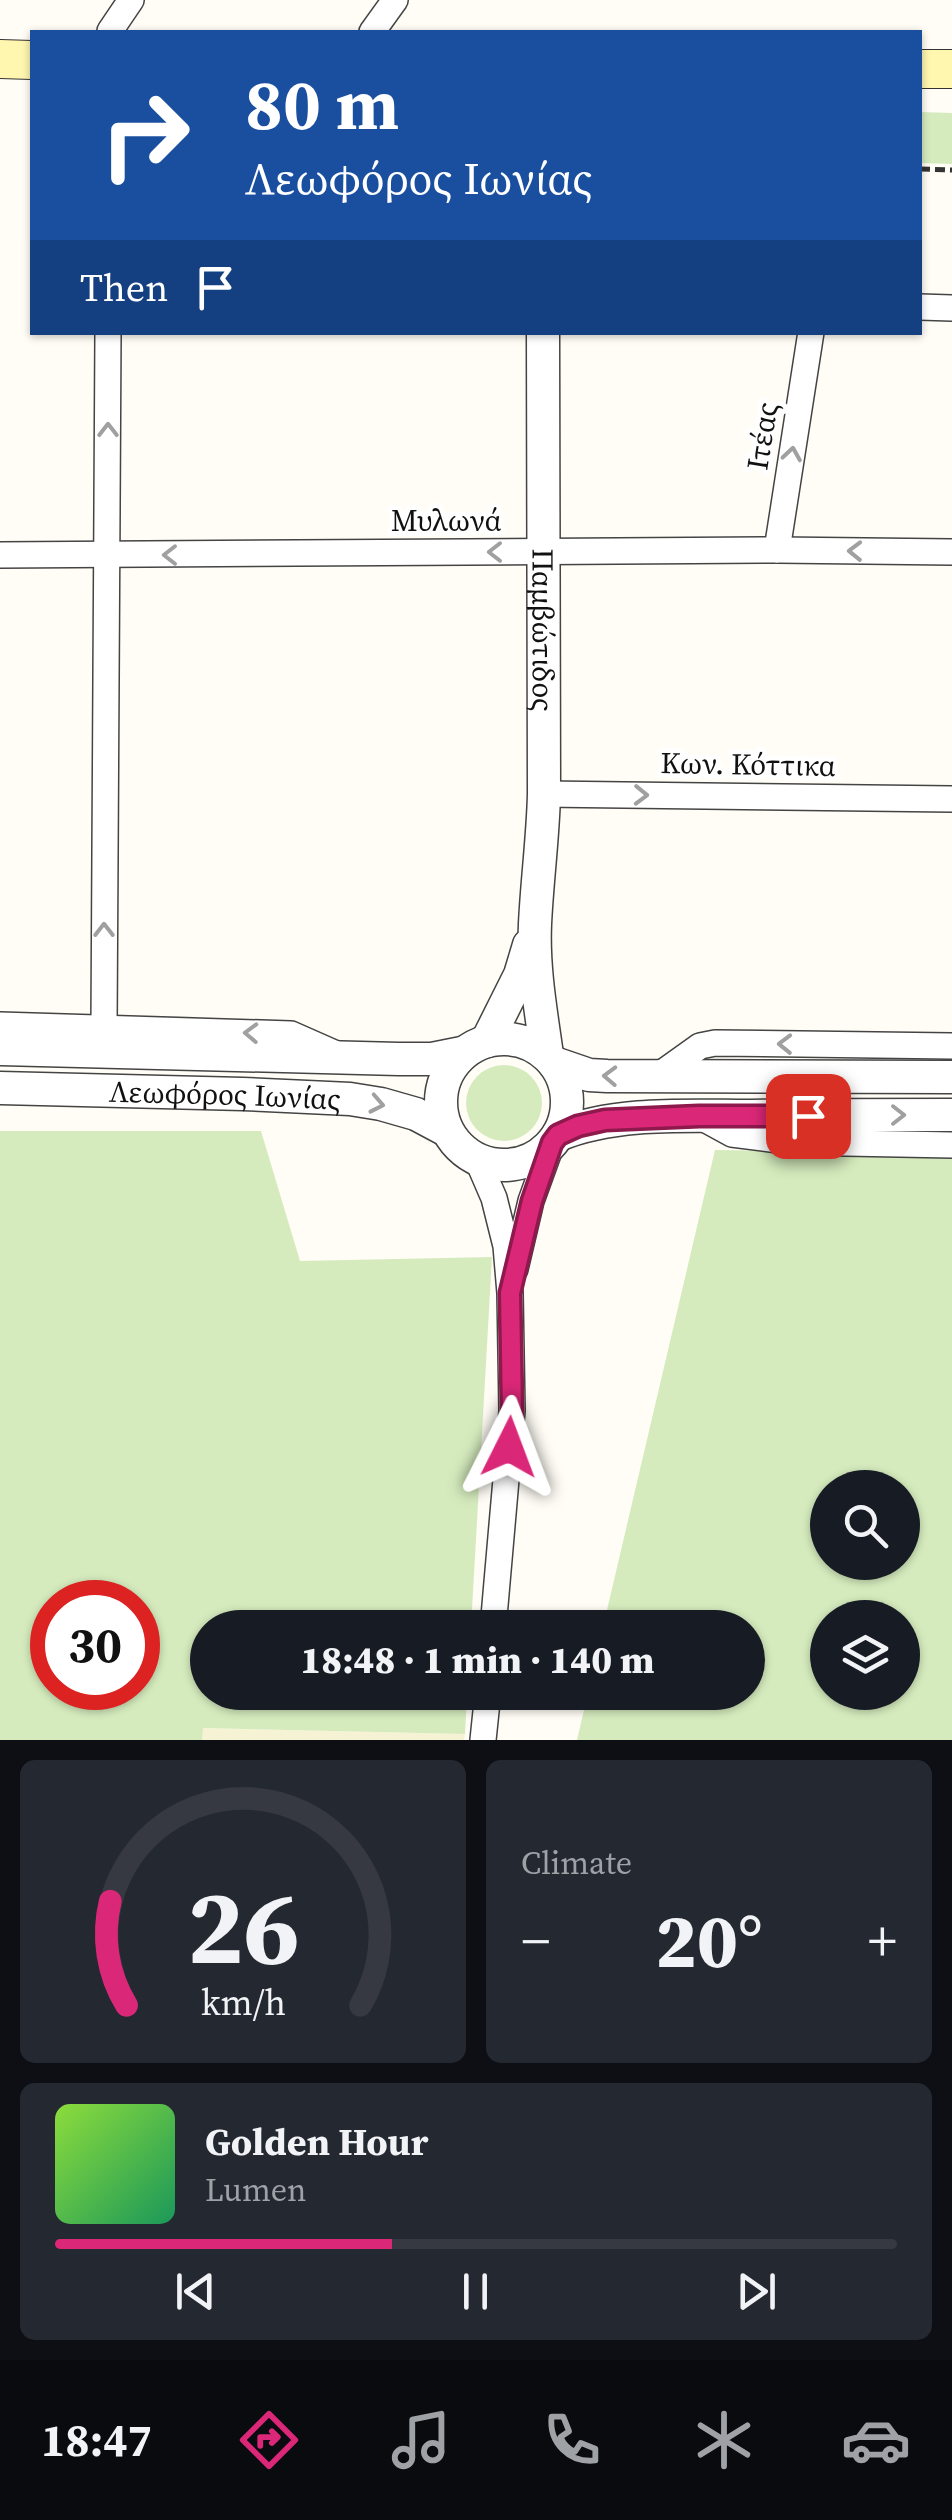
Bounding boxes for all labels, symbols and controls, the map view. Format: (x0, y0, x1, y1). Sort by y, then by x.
text: 80 m (245, 56, 399, 152)
icon: right (80, 70, 210, 200)
text: Λεωφόρος Ιωνίας (245, 147, 593, 209)
icon: arrive (188, 260, 243, 315)
text: Then (80, 262, 168, 314)
street label: Ιτέας (736, 399, 788, 473)
one-way arrow (97, 422, 119, 438)
one-way arrow (781, 446, 802, 462)
street label: Μυλωνά (391, 500, 502, 541)
one-way arrow (846, 540, 862, 562)
one-way arrow (486, 542, 502, 563)
one-way arrow (161, 544, 176, 566)
street label: Παμβώτιδος (523, 548, 564, 712)
street label: Κων. Κόττικα (660, 742, 836, 786)
one-way arrow (634, 784, 650, 806)
one-way arrow (93, 922, 115, 938)
one-way arrow (242, 1022, 258, 1043)
one-way arrow (776, 1033, 792, 1055)
one-way arrow (601, 1065, 617, 1086)
street label: Λεωφόρος Ιωνίας (108, 1070, 342, 1119)
pin (766, 1074, 851, 1159)
icon: arrive (781, 1089, 836, 1144)
one-way arrow (368, 1093, 385, 1114)
one-way arrow (892, 1104, 907, 1126)
position arrow (457, 1395, 561, 1499)
map controls (810, 1470, 920, 1710)
button: search (810, 1470, 920, 1580)
speed limit sign: 30 (30, 1580, 160, 1710)
button: layers (810, 1600, 920, 1710)
text: 18:48 · 1 min · 140 m (300, 1634, 655, 1686)
text: Climate (521, 1841, 632, 1885)
text: 26 (187, 1855, 299, 1998)
text: 20° (655, 1889, 763, 1992)
text: − (521, 1903, 550, 1978)
text: + (868, 1903, 897, 1978)
text: km/h (200, 1978, 286, 2027)
text: Golden Hour (205, 2116, 428, 2168)
text: Lumen (205, 2168, 307, 2212)
icon: previous (168, 2264, 223, 2319)
icon: pause (448, 2264, 503, 2319)
icon: next (729, 2264, 784, 2319)
icon: directions (234, 2405, 304, 2475)
icon: music (386, 2405, 456, 2475)
icon: phone (537, 2405, 607, 2475)
icon: climate (689, 2405, 759, 2475)
icon: car (841, 2405, 911, 2475)
text: 18:47 (41, 2409, 152, 2471)

